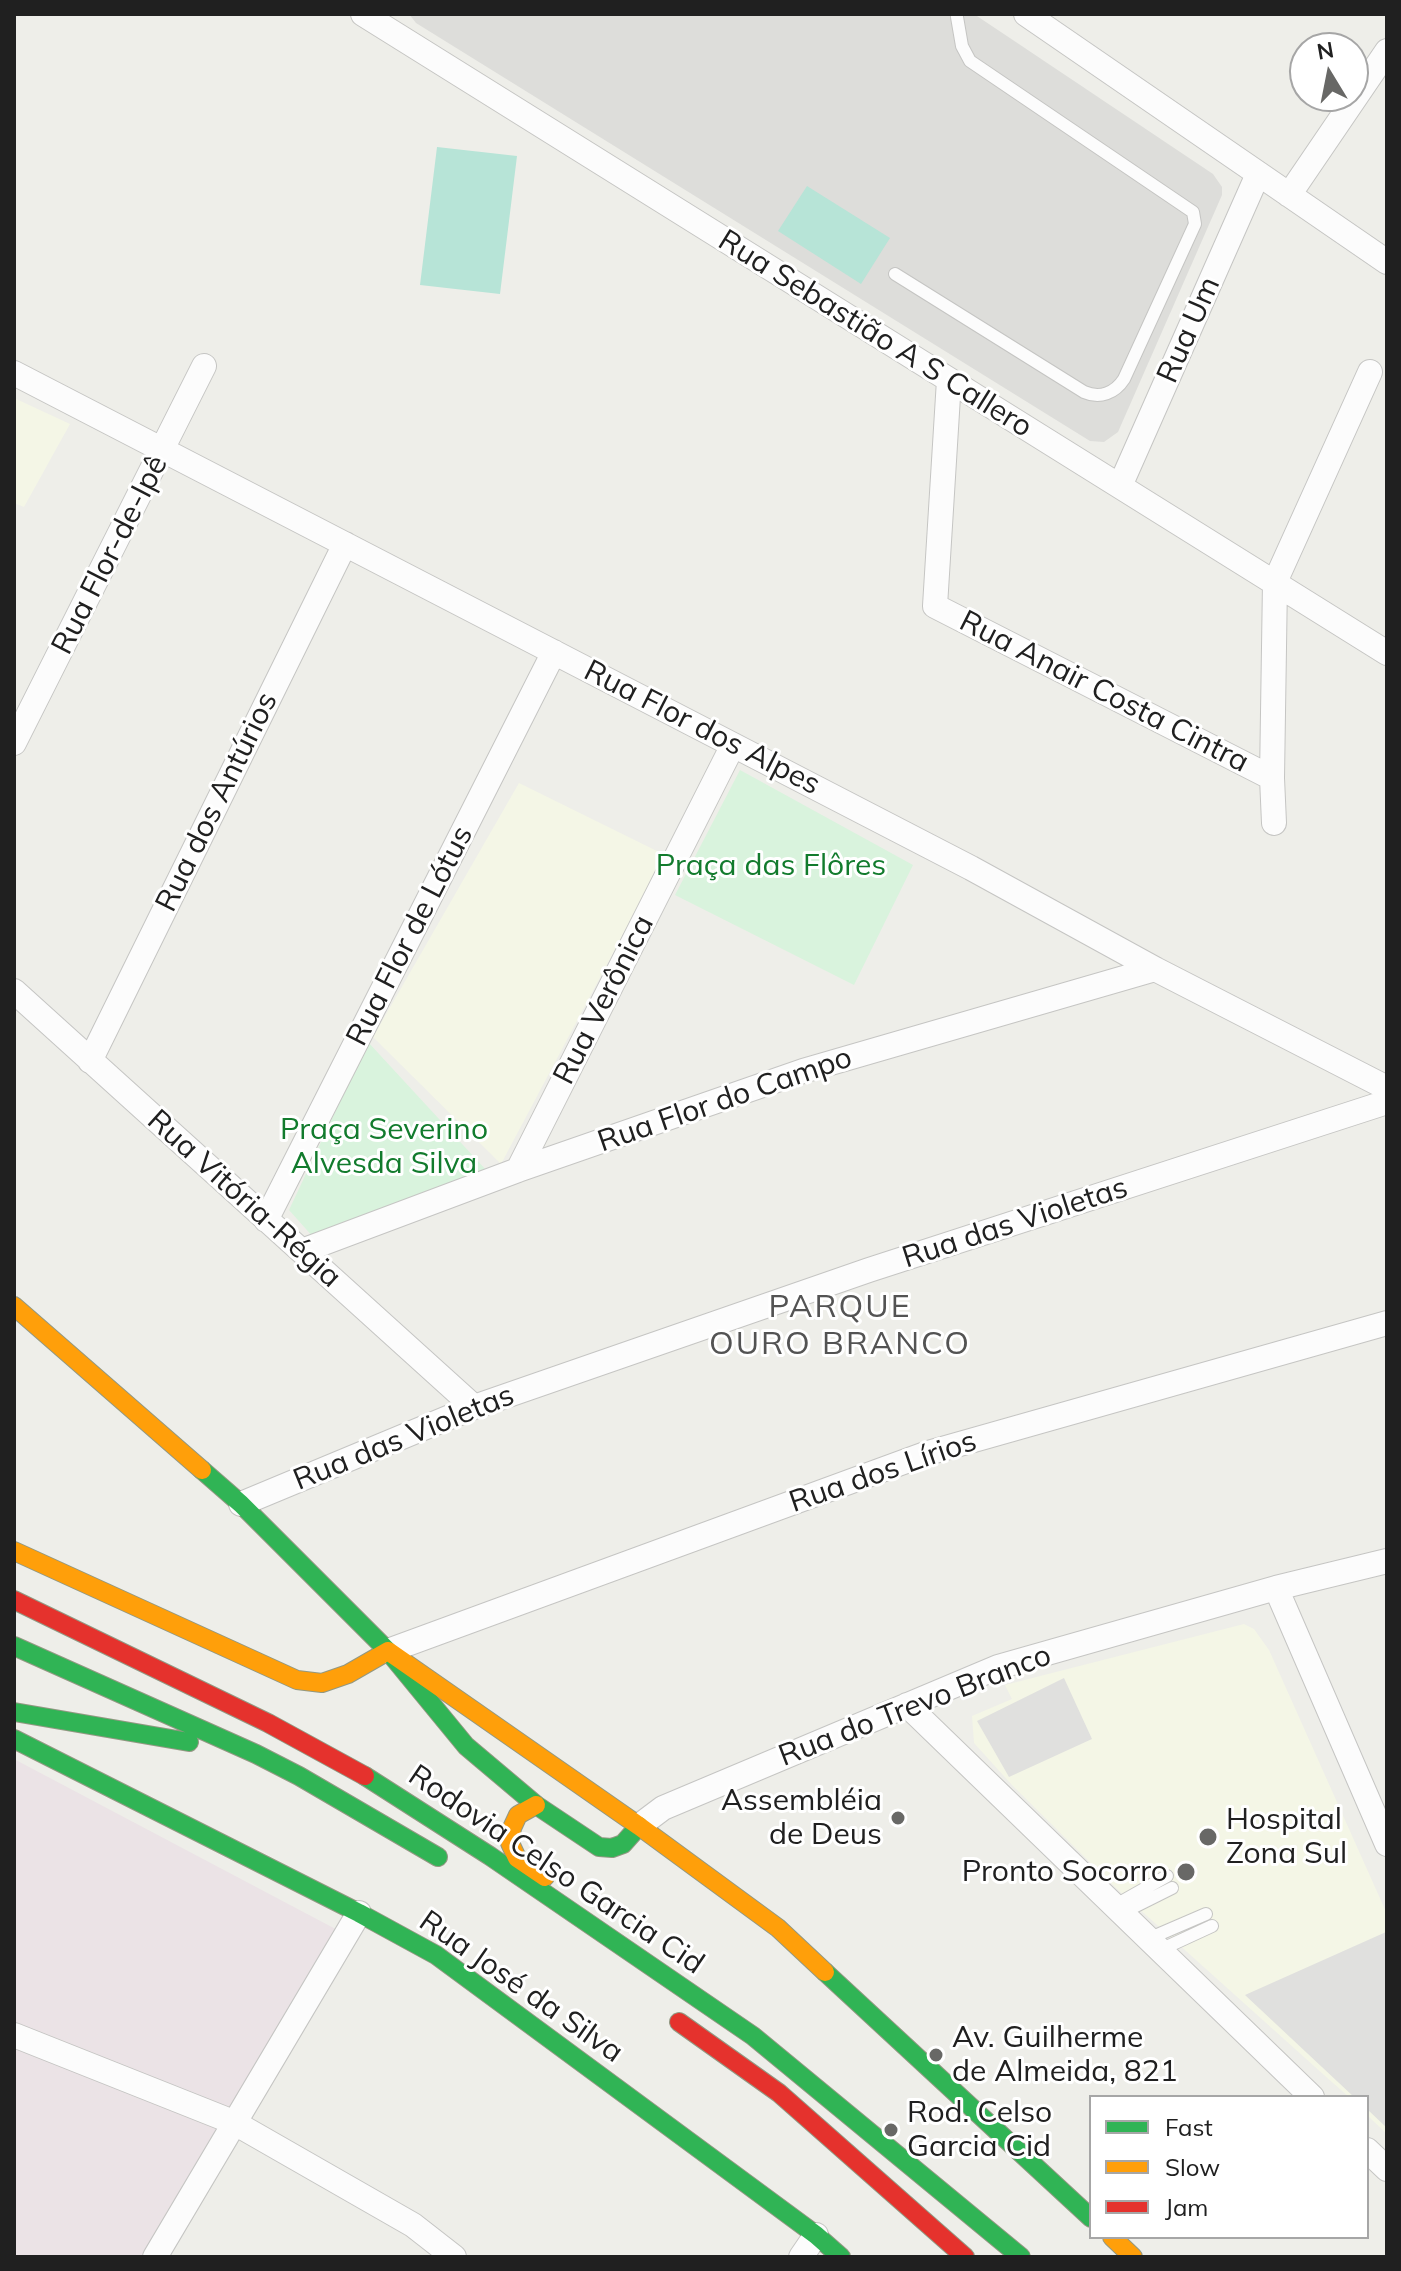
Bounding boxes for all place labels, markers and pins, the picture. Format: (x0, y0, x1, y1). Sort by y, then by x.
place label: Assembléia de Deus (721, 1783, 882, 1854)
place label: Hospital Zona Sul (1226, 1802, 1347, 1872)
marker: Assembléia de Deus (889, 1809, 907, 1827)
marker: Hospital Zona Sul (1197, 1826, 1219, 1848)
place label: Pronto Socorro (962, 1854, 1168, 1890)
marker: Pronto Socorro (1175, 1861, 1197, 1883)
place label: Av. Guilherme de Almeida, 821 (952, 2020, 1178, 2090)
marker: Av. Guilherme de Almeida, 821 (927, 2046, 945, 2064)
place label: Rod. Celso Garcia Cid (907, 2095, 1052, 2166)
marker: Rod. Celso Garcia Cid (882, 2121, 900, 2139)

